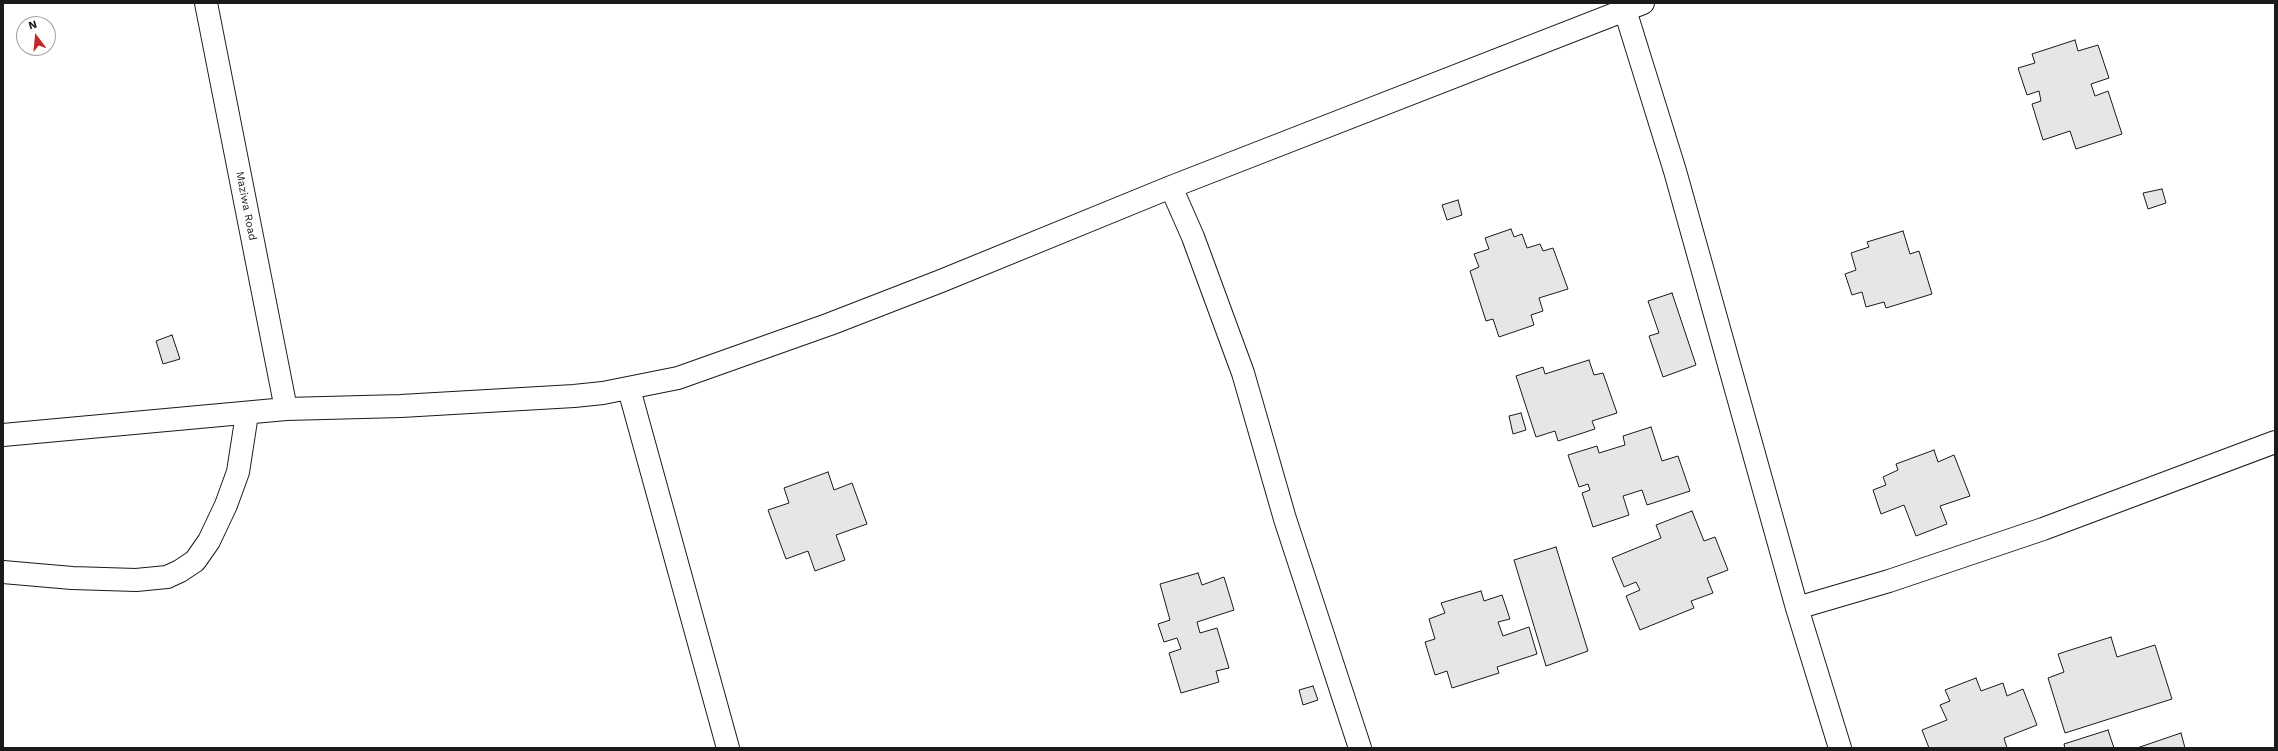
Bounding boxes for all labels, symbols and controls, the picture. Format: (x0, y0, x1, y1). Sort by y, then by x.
north arrow (16, 16, 56, 56)
text: N (27, 18, 39, 32)
street label: Maziwa Road (233, 170, 259, 242)

